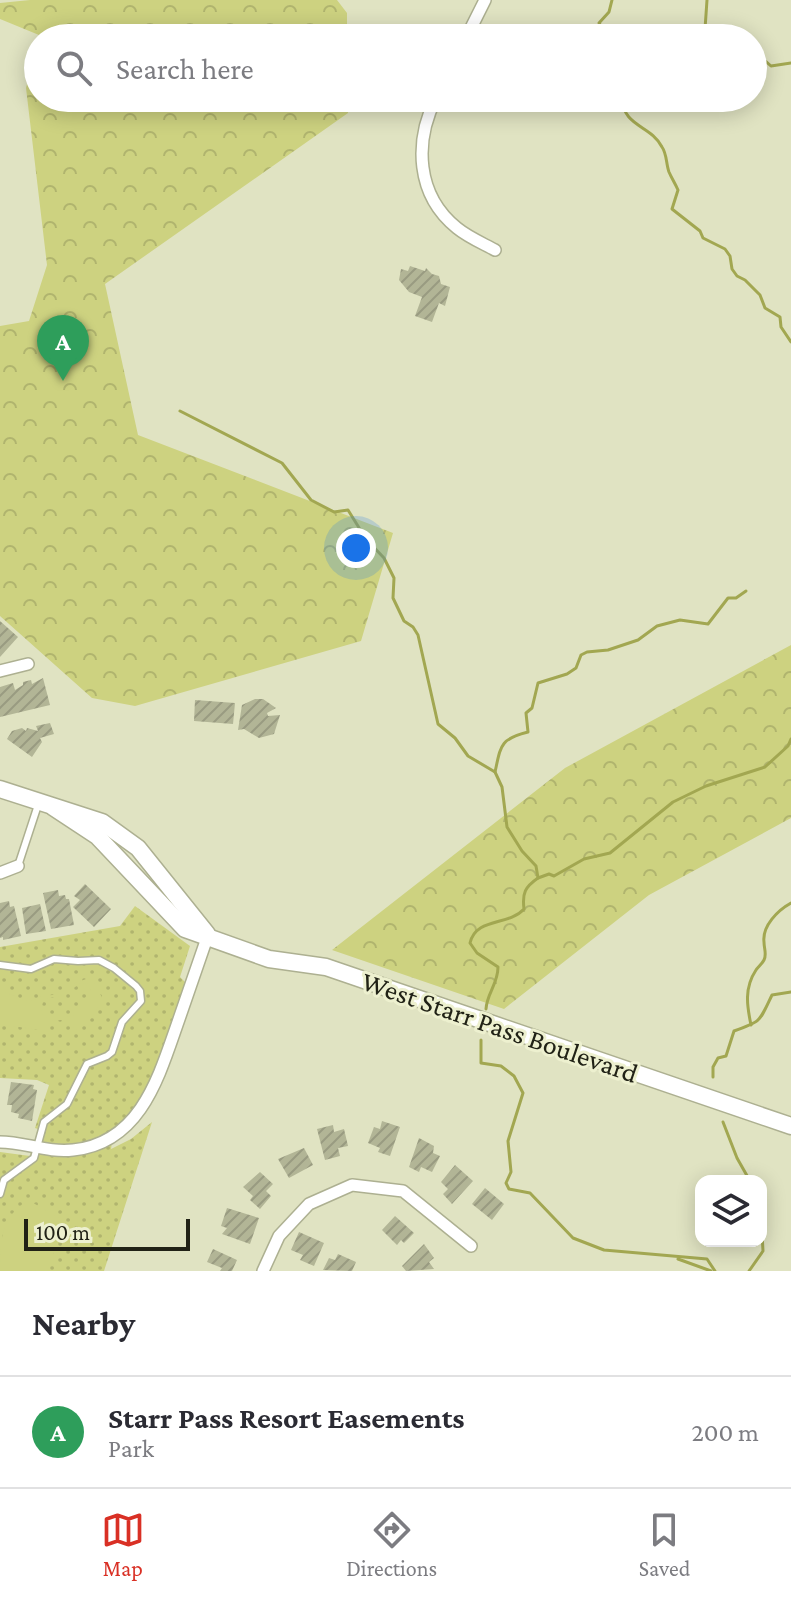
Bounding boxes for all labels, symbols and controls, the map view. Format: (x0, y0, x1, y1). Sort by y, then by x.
search box (24, 24, 767, 112)
icon: search (52, 46, 96, 90)
text: Search here (116, 52, 254, 85)
pin: A (37, 315, 89, 381)
your location (336, 528, 376, 568)
street label: West Starr Pass Boulevard (358, 965, 642, 1089)
map controls (695, 1175, 767, 1247)
button: layers (695, 1175, 767, 1247)
scale bar (24, 1215, 190, 1251)
text: 100 m (36, 1220, 90, 1245)
text: Nearby (32, 1305, 135, 1342)
text: Starr Pass Resort Easements (108, 1401, 464, 1434)
text: A (50, 1418, 66, 1447)
text: 200 m (691, 1418, 759, 1447)
text: Park (108, 1434, 154, 1463)
tab: Map (101, 1508, 145, 1581)
tab: Directions (346, 1508, 437, 1581)
tab: Saved (639, 1508, 690, 1581)

